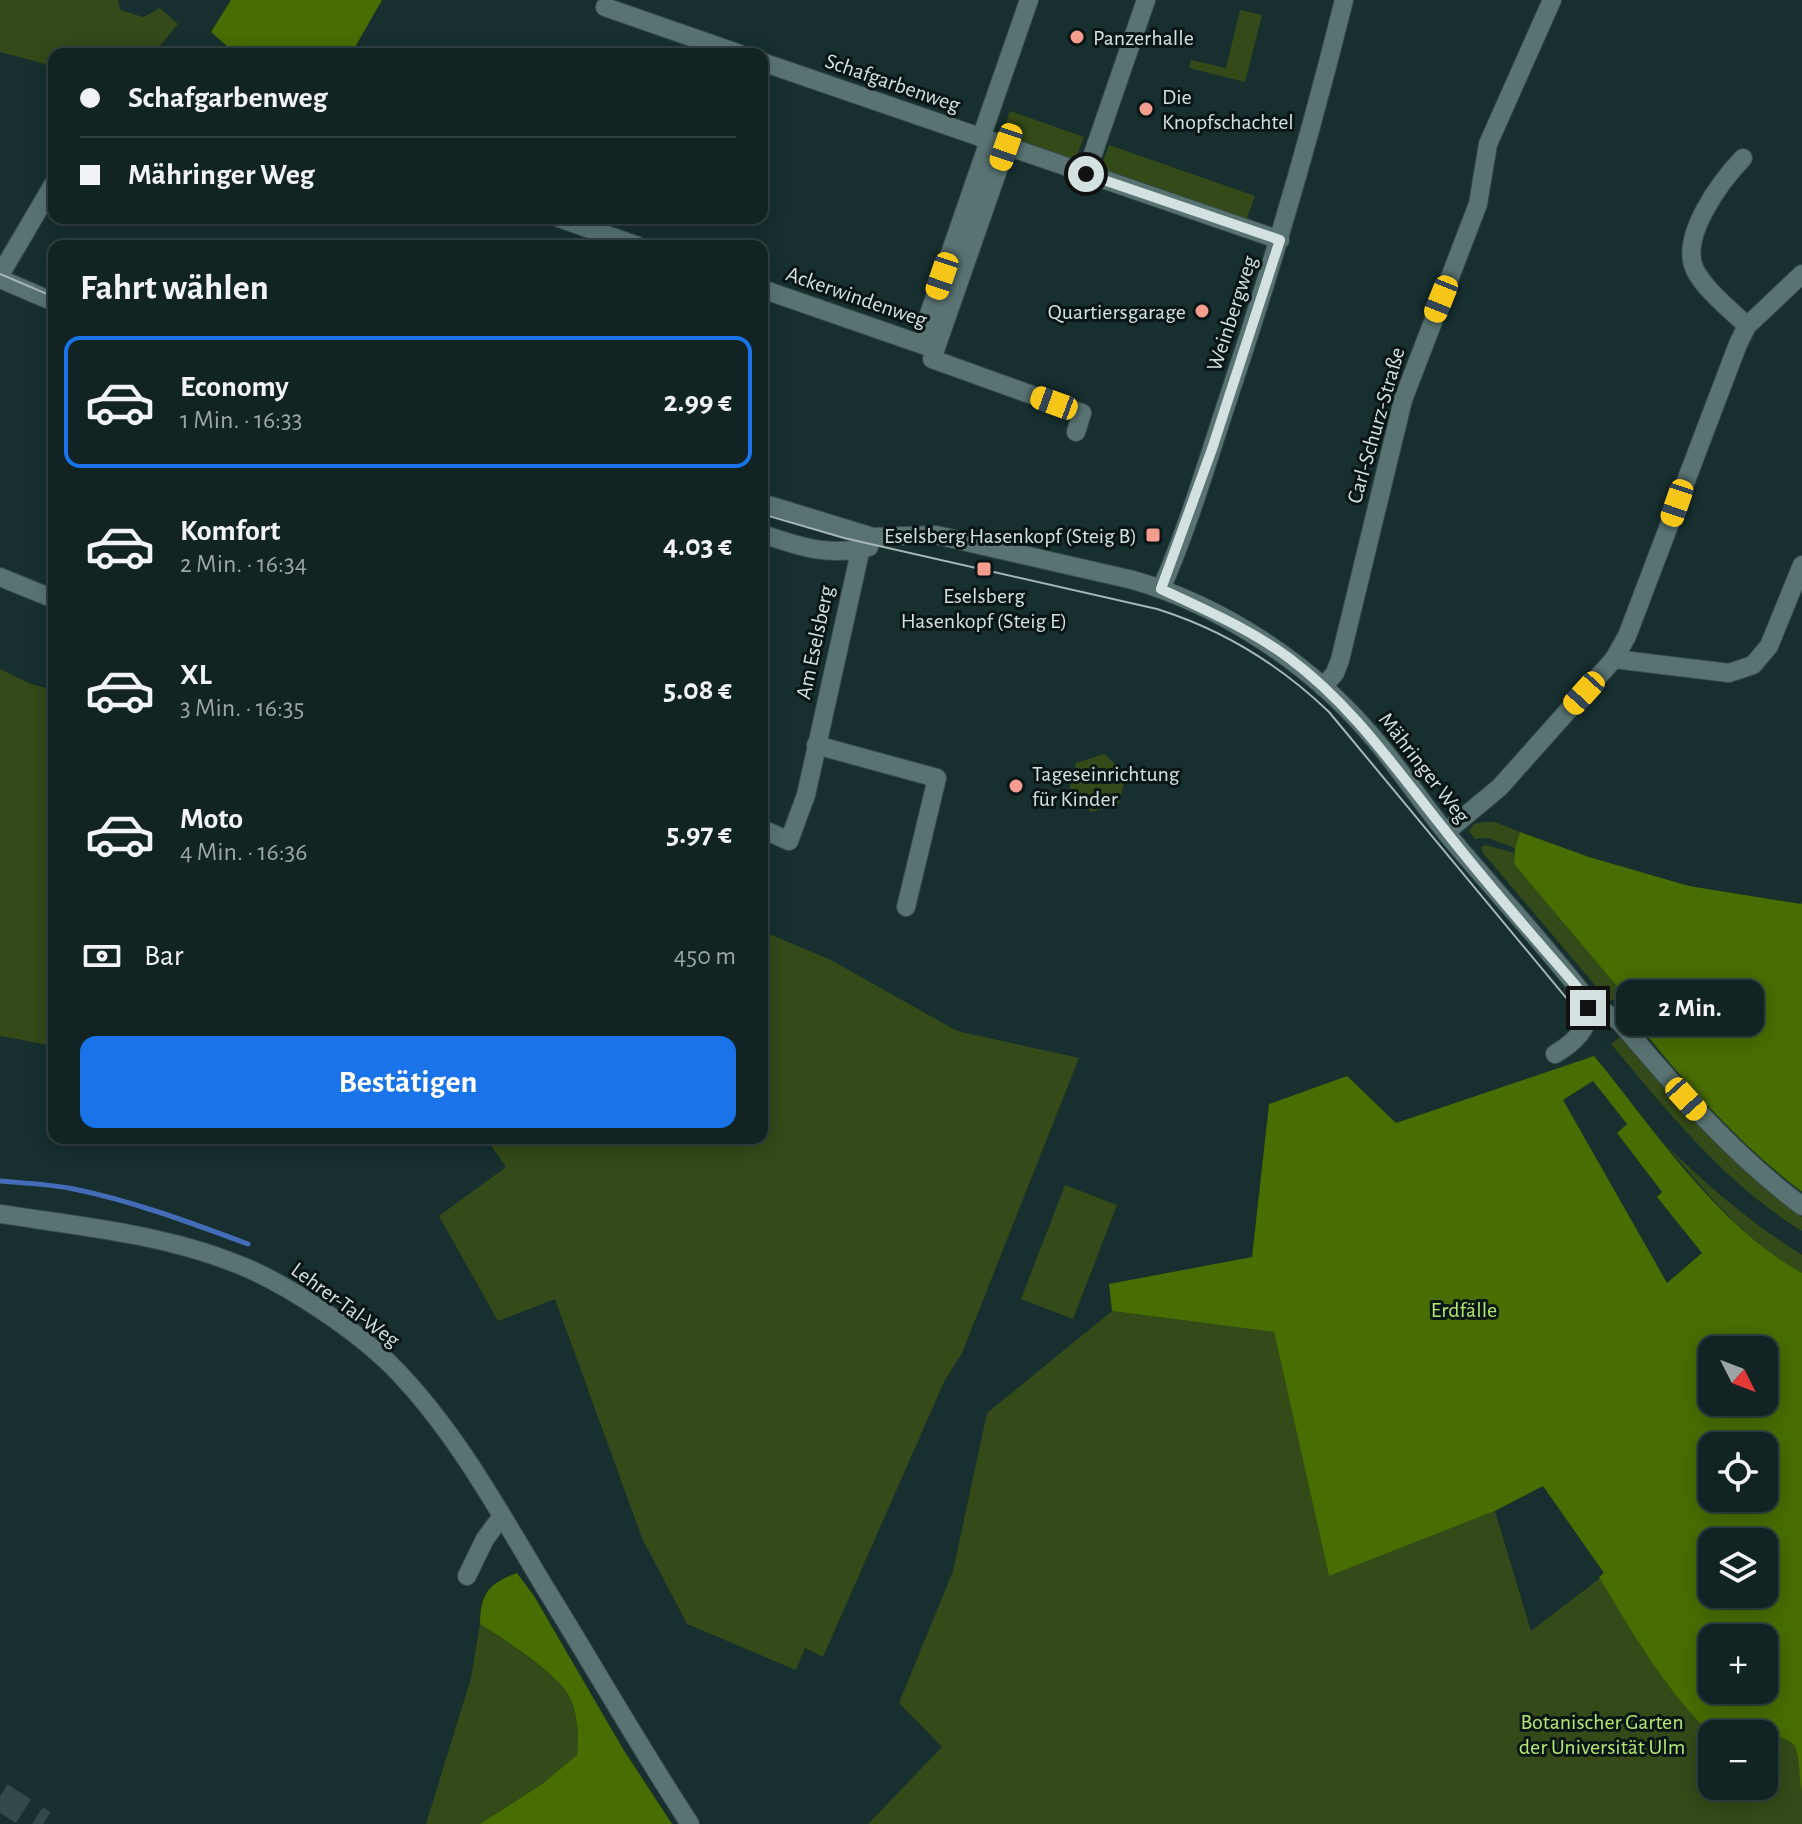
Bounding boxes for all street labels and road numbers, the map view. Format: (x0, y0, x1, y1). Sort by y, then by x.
street label: Schafgarbenweg (822, 50, 963, 116)
street label: Weinbergweg (1203, 253, 1261, 374)
street label: Ackerwindenweg (784, 263, 930, 331)
street label: Carl-Schurz-Straße (1343, 345, 1409, 506)
street label: Am Eselsberg (792, 583, 838, 701)
street label: Mähringer Weg (1375, 708, 1474, 827)
street label: Lehrer-Tal-Weg (287, 1258, 404, 1352)

